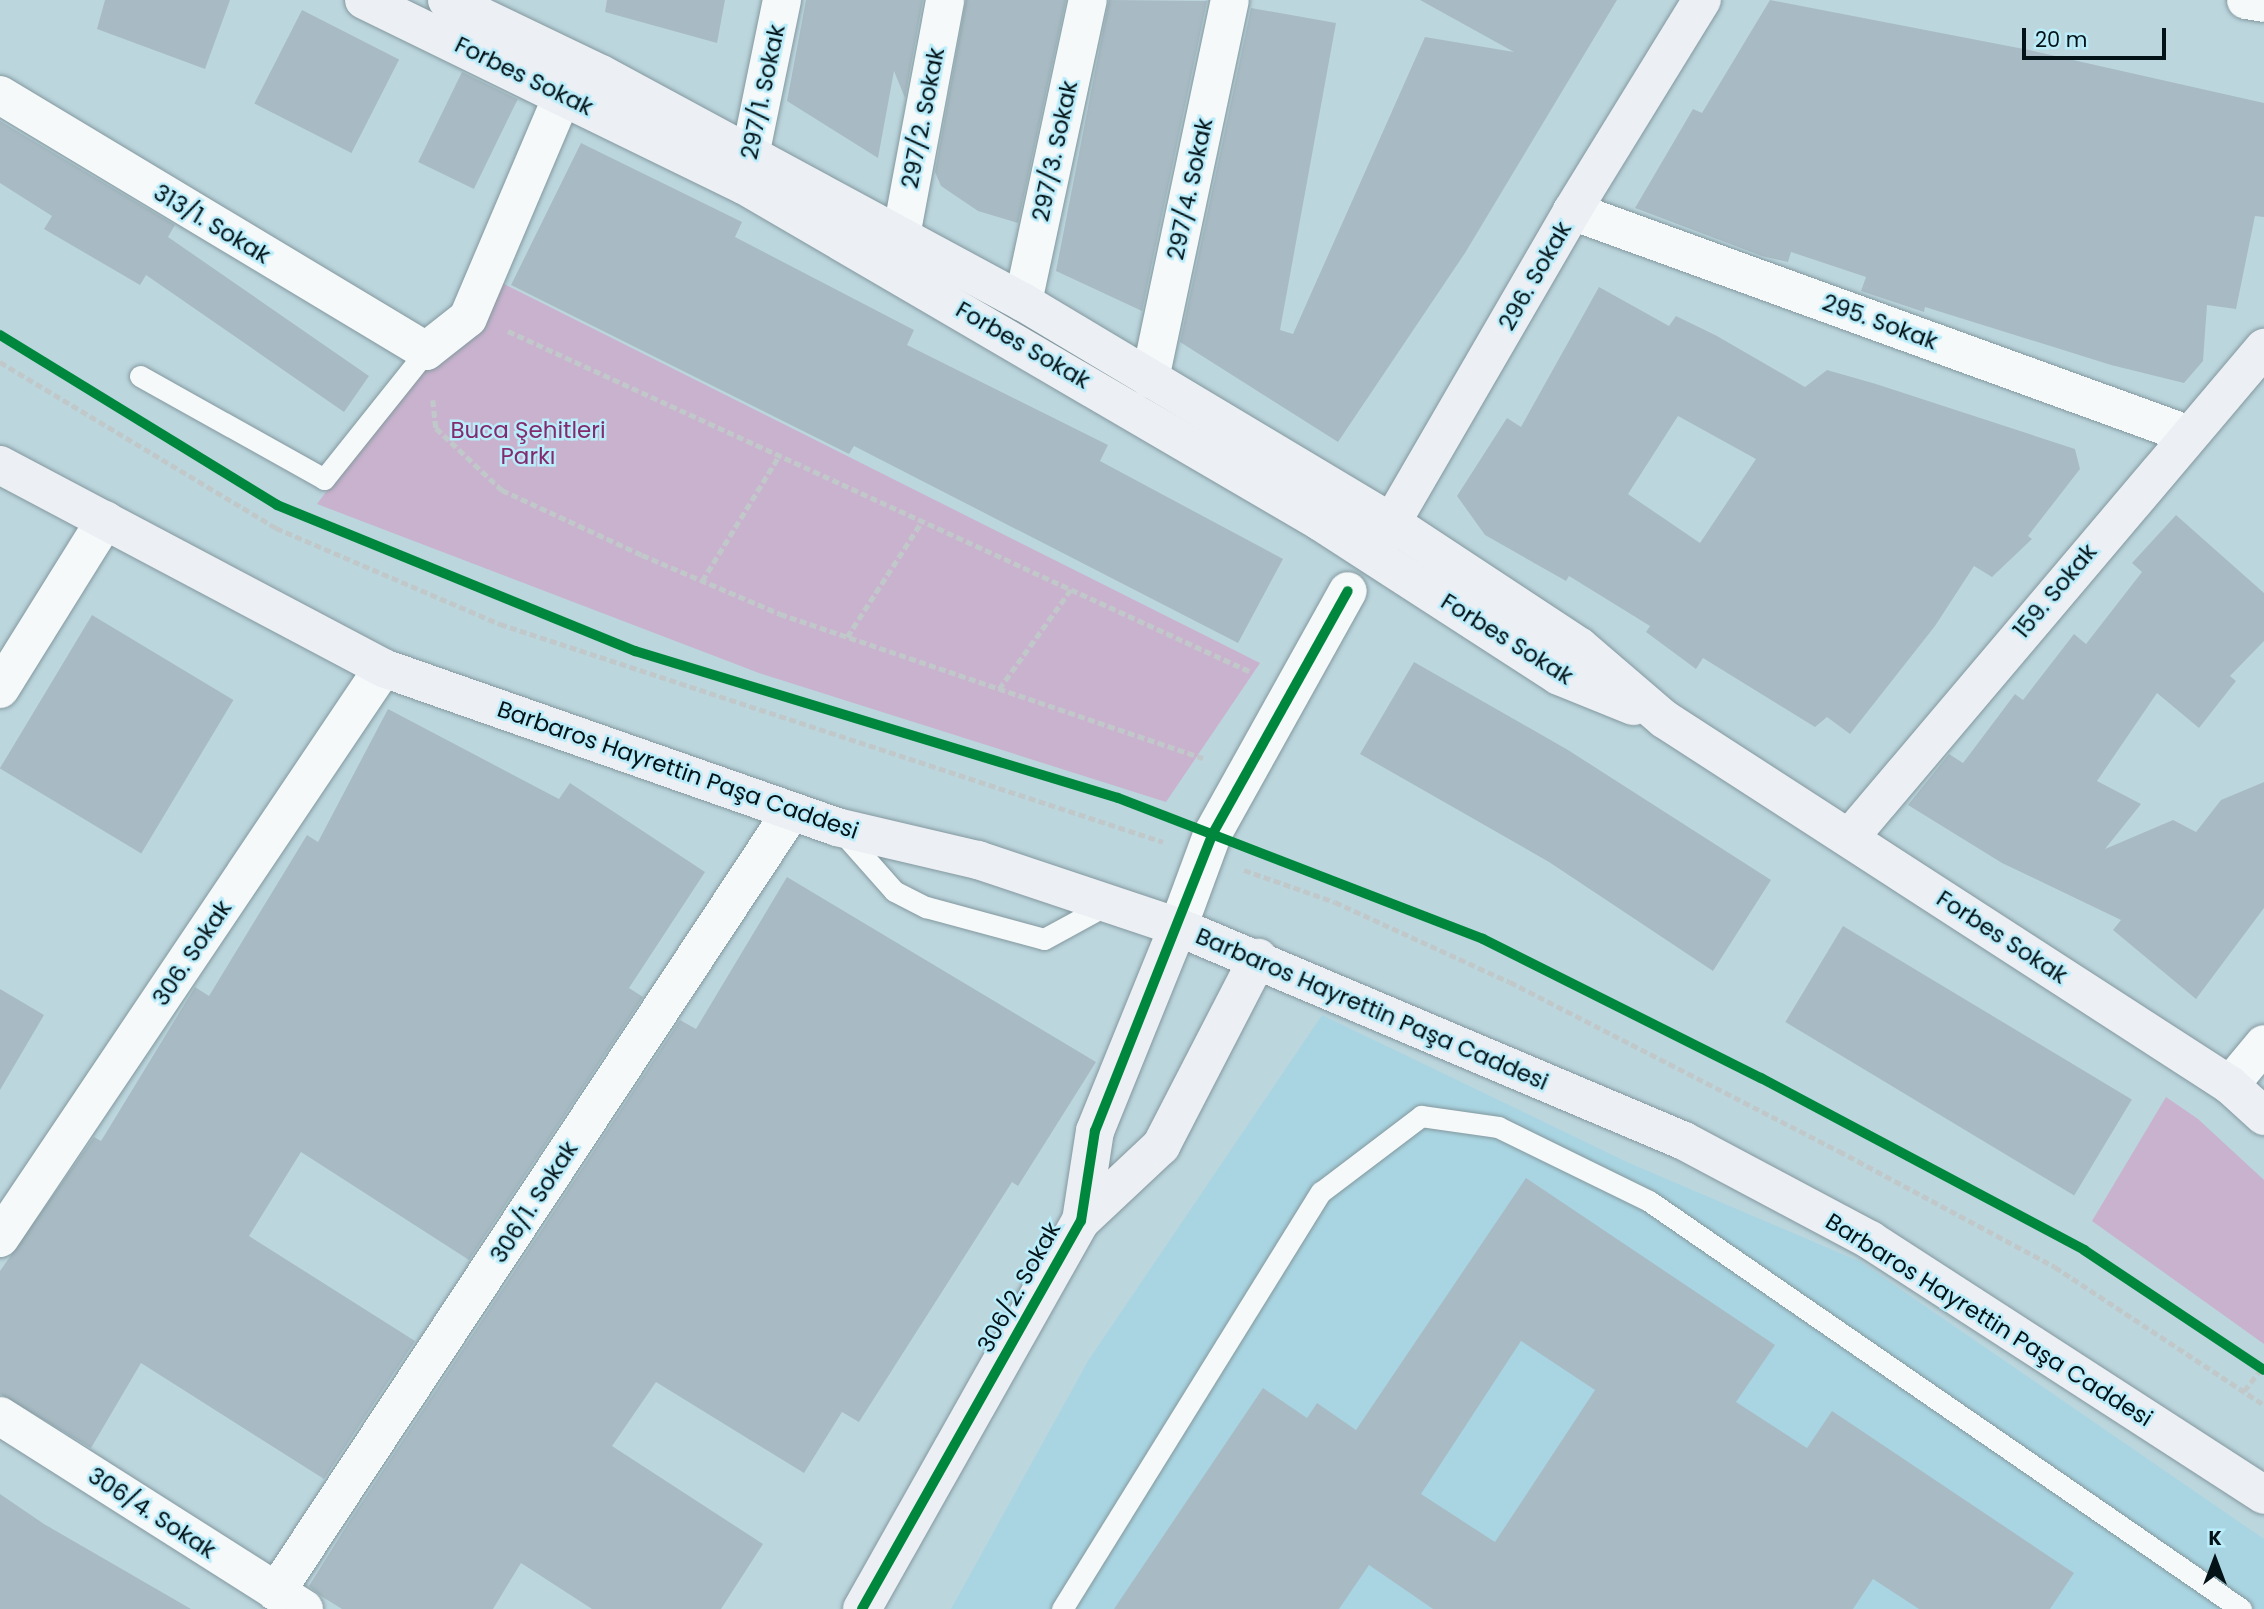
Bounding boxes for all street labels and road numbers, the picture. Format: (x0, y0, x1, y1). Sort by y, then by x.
street label: 297/1. Sokak (735, 22, 791, 162)
street label: Forbes Sokak (450, 31, 598, 121)
street label: 297/2. Sokak (896, 45, 950, 191)
street label: 297/3. Sokak (1027, 78, 1083, 224)
street label: 297/4. Sokak (1162, 116, 1218, 262)
street label: 313/1. Sokak (149, 178, 275, 270)
street label: 296. Sokak (1493, 217, 1577, 335)
street label: 295. Sokak (1819, 288, 1941, 356)
street label: Forbes Sokak (951, 295, 1095, 395)
street label: 159. Sokak (2008, 538, 2102, 644)
street label: Forbes Sokak (1436, 587, 1578, 691)
street label: Barbaros Hayrettin Paşa Caddesi (494, 695, 862, 845)
street label: Forbes Sokak (1931, 884, 2073, 990)
street label: 306. Sokak (147, 895, 237, 1011)
street label: Barbaros Hayrettin Paşa Caddesi (1192, 922, 1552, 1096)
street label: 306/1. Sokak (484, 1136, 584, 1268)
street label: Barbaros Hayrettin Paşa Caddesi (1820, 1208, 2158, 1432)
street label: 306/2. Sokak (972, 1217, 1066, 1357)
street label: 306/4. Sokak (83, 1462, 221, 1564)

